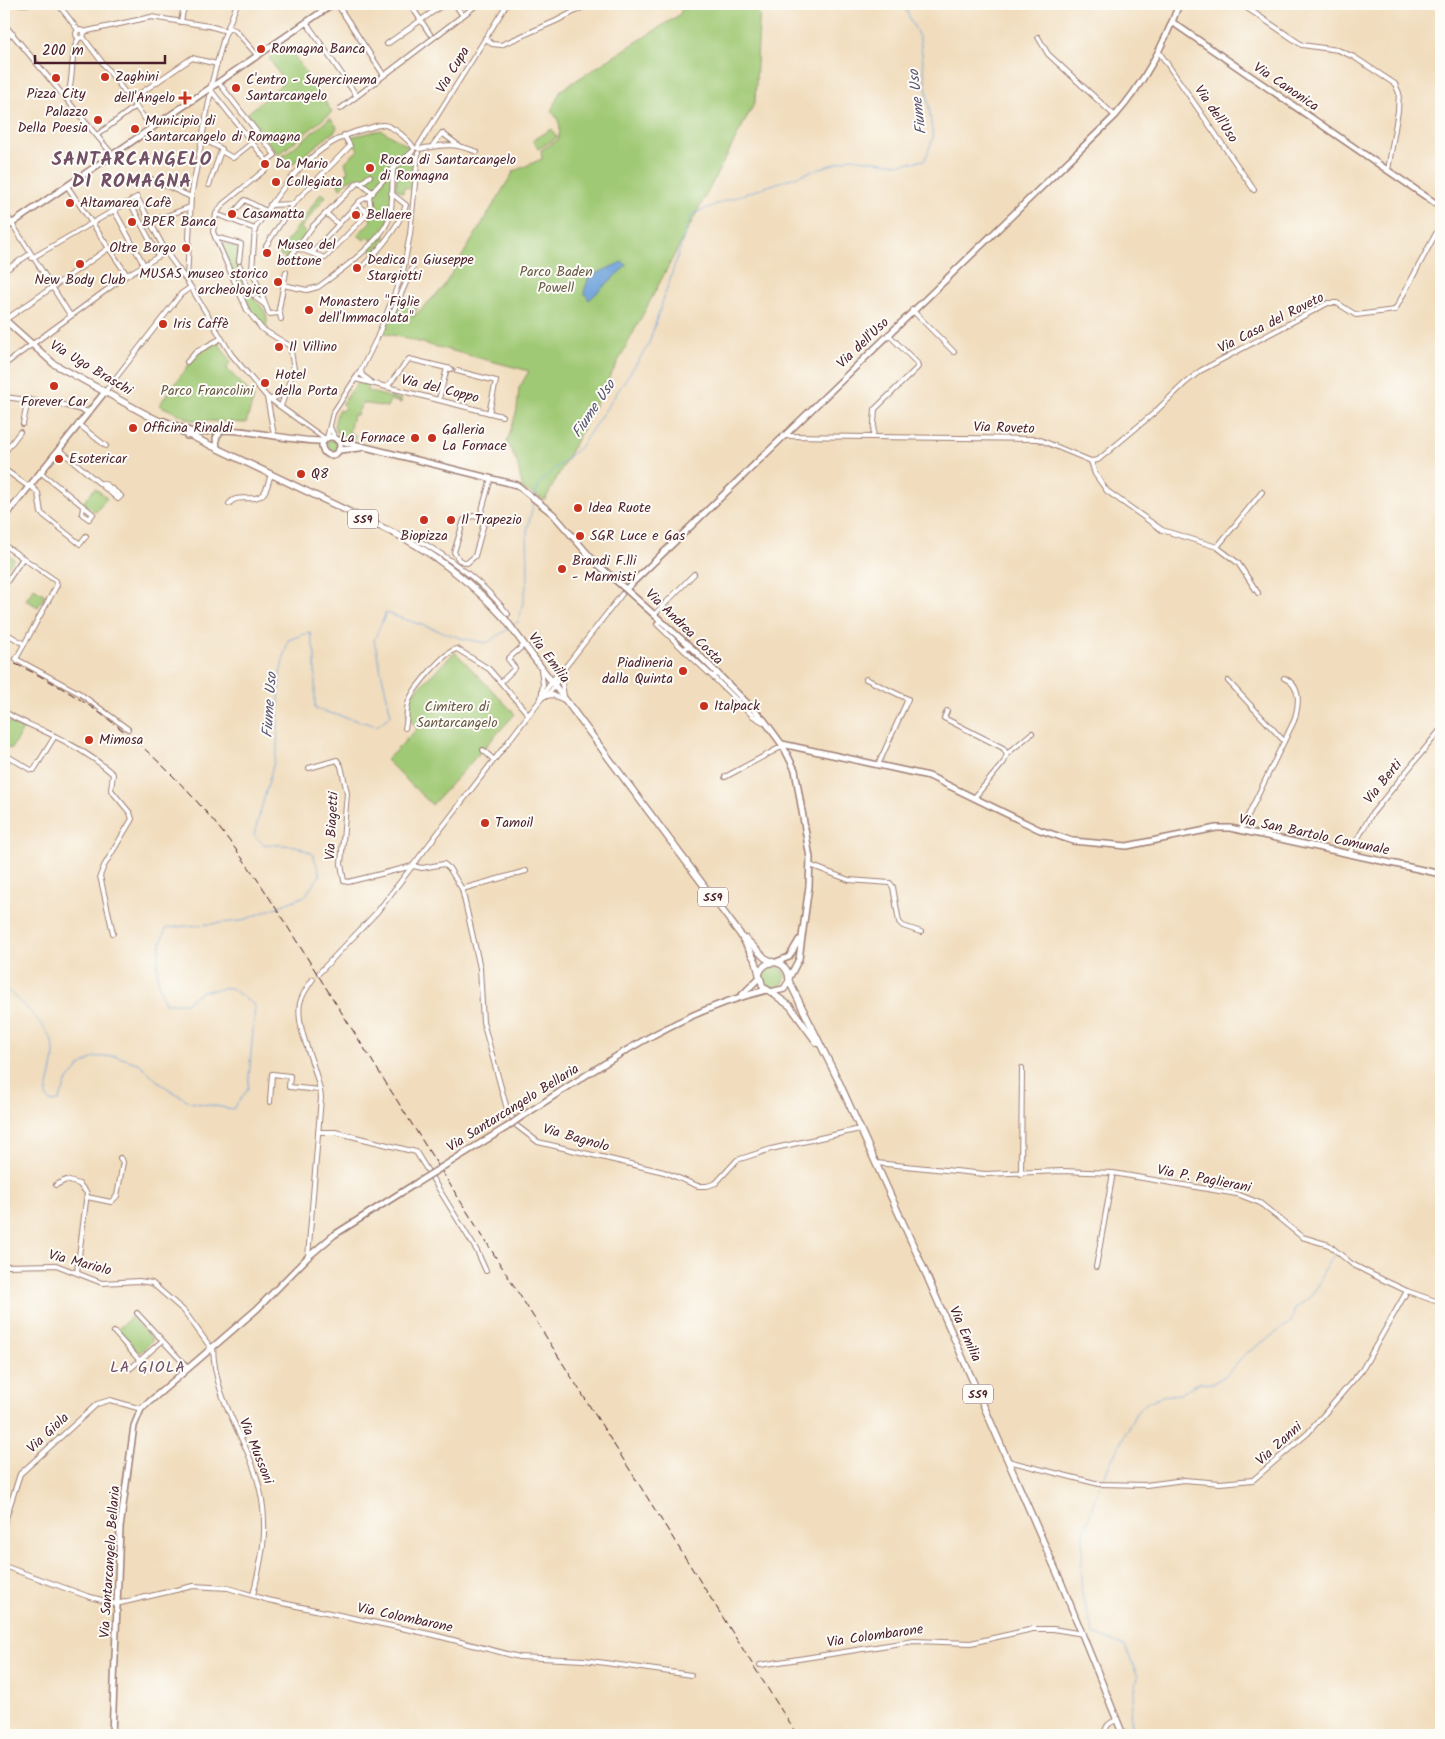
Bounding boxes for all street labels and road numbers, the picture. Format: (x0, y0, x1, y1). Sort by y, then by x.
street label: Via Cupa (430, 42, 476, 98)
street label: Via Canonica (1249, 57, 1323, 117)
street label: Via dell'Uso (1188, 81, 1244, 147)
street label: Via Casa del Roveto (1214, 287, 1328, 359)
street label: Via dell'Uso (832, 312, 894, 374)
street label: Via Ugo Braschi (45, 335, 137, 402)
street label: Via del Coppo (399, 369, 481, 409)
street label: Via Roveto (973, 416, 1035, 440)
road number: SS9 (348, 509, 378, 528)
street label: Via Andrea Costa (640, 584, 728, 670)
street label: Via Emilia (522, 628, 576, 688)
street label: Via Berti (1358, 755, 1408, 809)
street label: Via Biagetti (319, 790, 345, 861)
street label: Via San Bartolo Comunale (1237, 808, 1392, 862)
road number: SS9 (698, 888, 728, 906)
street label: Via Santarcangelo Bellaria (442, 1058, 584, 1158)
street label: Via Bagnolo (540, 1118, 612, 1158)
street label: Via P. Paglierani (1155, 1159, 1254, 1199)
street label: Via Mariolo (46, 1244, 114, 1282)
street label: Via Emilia (943, 1303, 987, 1365)
road number: SS9 (963, 1385, 993, 1404)
street label: Via Giola (22, 1408, 74, 1458)
street label: Via Mussoni (233, 1415, 280, 1488)
street label: Via Zanni (1251, 1416, 1308, 1471)
street label: Via Santarcangelo Bellaria (94, 1485, 126, 1639)
street label: Via Colombarone (355, 1597, 456, 1639)
street label: Via Colombarone (825, 1618, 925, 1654)

